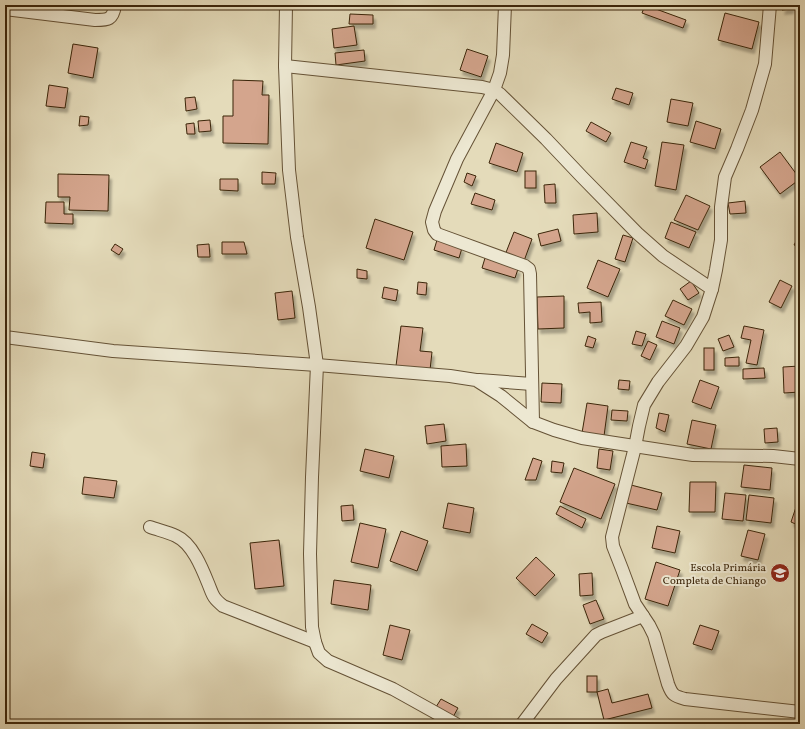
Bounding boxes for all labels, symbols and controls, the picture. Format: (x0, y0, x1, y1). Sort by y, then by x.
place label: Escola Primária Completa de Chiango (663, 561, 767, 589)
school or university icon: Escola Primária Completa de Chiango (769, 562, 791, 584)

